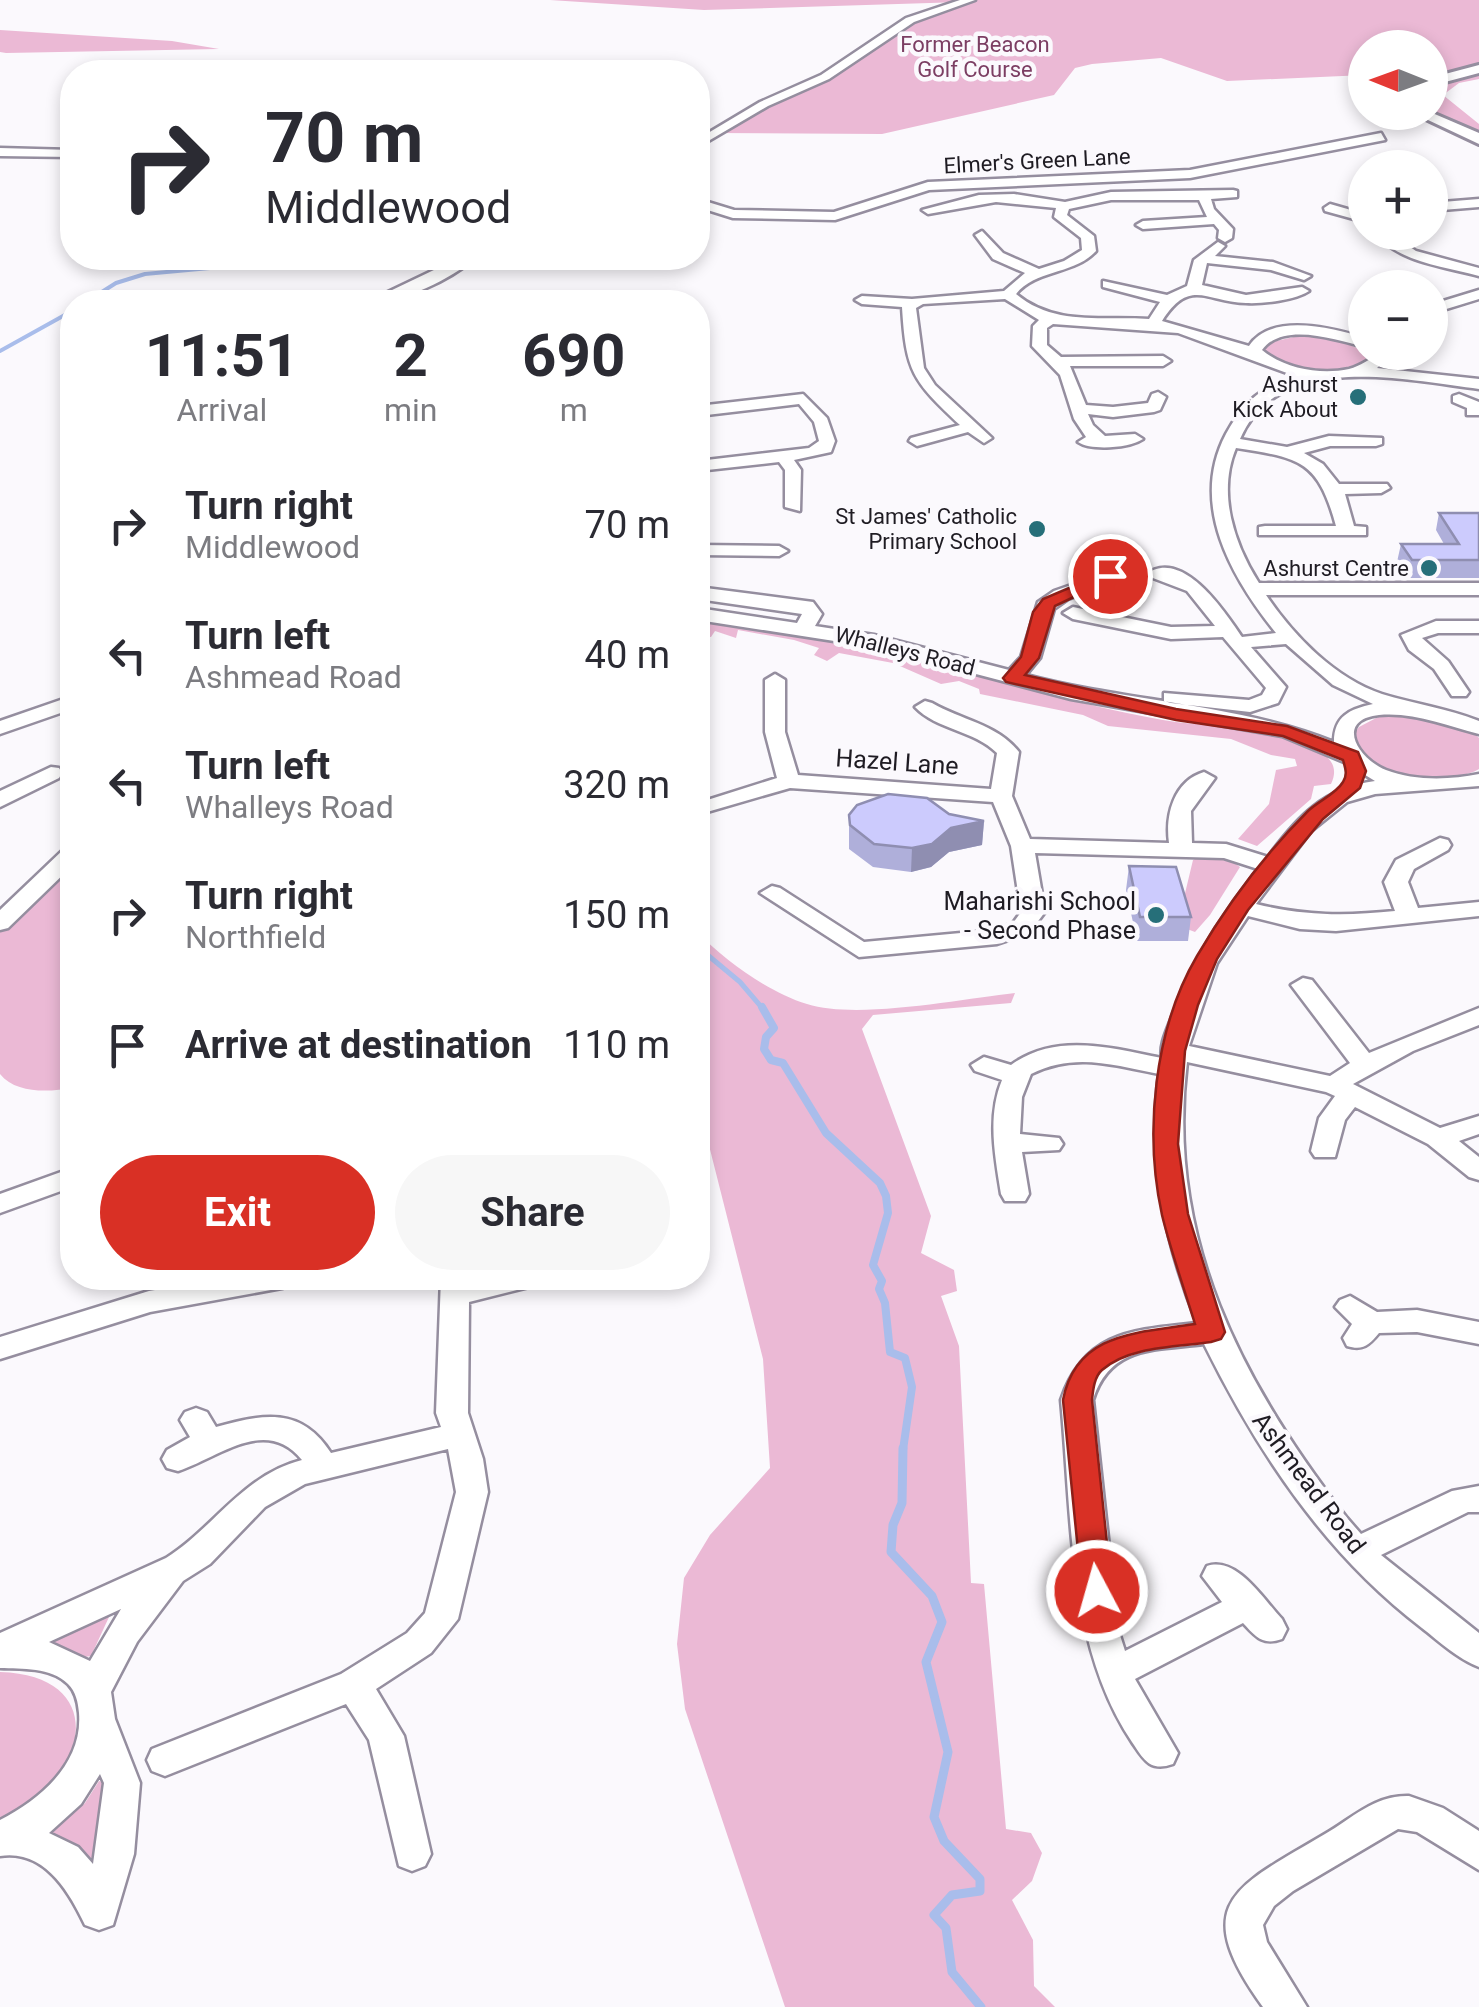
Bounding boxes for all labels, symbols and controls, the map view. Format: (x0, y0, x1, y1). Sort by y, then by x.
north arrow (1348, 30, 1448, 130)
map controls (1348, 30, 1448, 370)
park label: Former Beacon Golf Course (900, 32, 1050, 82)
text: 70 m (265, 97, 423, 179)
icon: right (100, 100, 230, 230)
street label: Elmer's Green Lane (943, 144, 1131, 178)
button: + (1348, 150, 1448, 250)
text: Middlewood (265, 181, 511, 234)
button: − (1348, 270, 1448, 370)
text: 11:51 (145, 320, 299, 391)
text: 2 (393, 320, 428, 391)
text: 690 (522, 320, 625, 391)
place label: Ashurst Kick About (1232, 372, 1338, 422)
marker: Ashurst Kick About (1347, 386, 1369, 408)
text: Arrival (177, 391, 267, 429)
text: min (384, 391, 437, 429)
text: m (560, 391, 588, 429)
text: Turn right (185, 484, 353, 528)
icon: right (100, 498, 155, 553)
text: 70 m (585, 503, 670, 547)
place label: St James' Catholic Primary School (835, 504, 1017, 554)
marker: St James' Catholic Primary School (1026, 518, 1048, 540)
text: Middlewood (185, 528, 360, 566)
pin (1068, 534, 1153, 619)
icon: arrive (1083, 549, 1138, 604)
place label: Ashurst Centre (1263, 556, 1409, 581)
marker: Ashurst Centre (1418, 557, 1440, 579)
text: Turn left (185, 614, 330, 658)
street label: Whalleys Road (832, 622, 978, 680)
icon: left (100, 628, 155, 683)
text: 40 m (585, 633, 670, 677)
text: Ashmead Road (185, 658, 402, 696)
street label: Hazel Lane (834, 743, 960, 781)
text: Turn left (185, 744, 330, 788)
icon: left (100, 758, 155, 813)
text: 320 m (563, 763, 670, 807)
text: Whalleys Road (185, 788, 394, 826)
text: Turn right (185, 874, 353, 918)
place label: Maharishi School - Second Phase (943, 887, 1136, 945)
icon: right (100, 888, 155, 943)
text: 150 m (563, 893, 670, 937)
marker: Maharishi School - Second Phase (1145, 904, 1167, 926)
text: Northfield (185, 918, 326, 956)
icon: arrive (100, 1018, 155, 1073)
text: Arrive at destination (185, 1023, 532, 1067)
text: 110 m (563, 1023, 670, 1067)
button: Exit (100, 1155, 375, 1270)
button: Share (395, 1155, 670, 1270)
street label: Ashmead Road (1246, 1407, 1372, 1559)
position arrow (1045, 1539, 1149, 1643)

